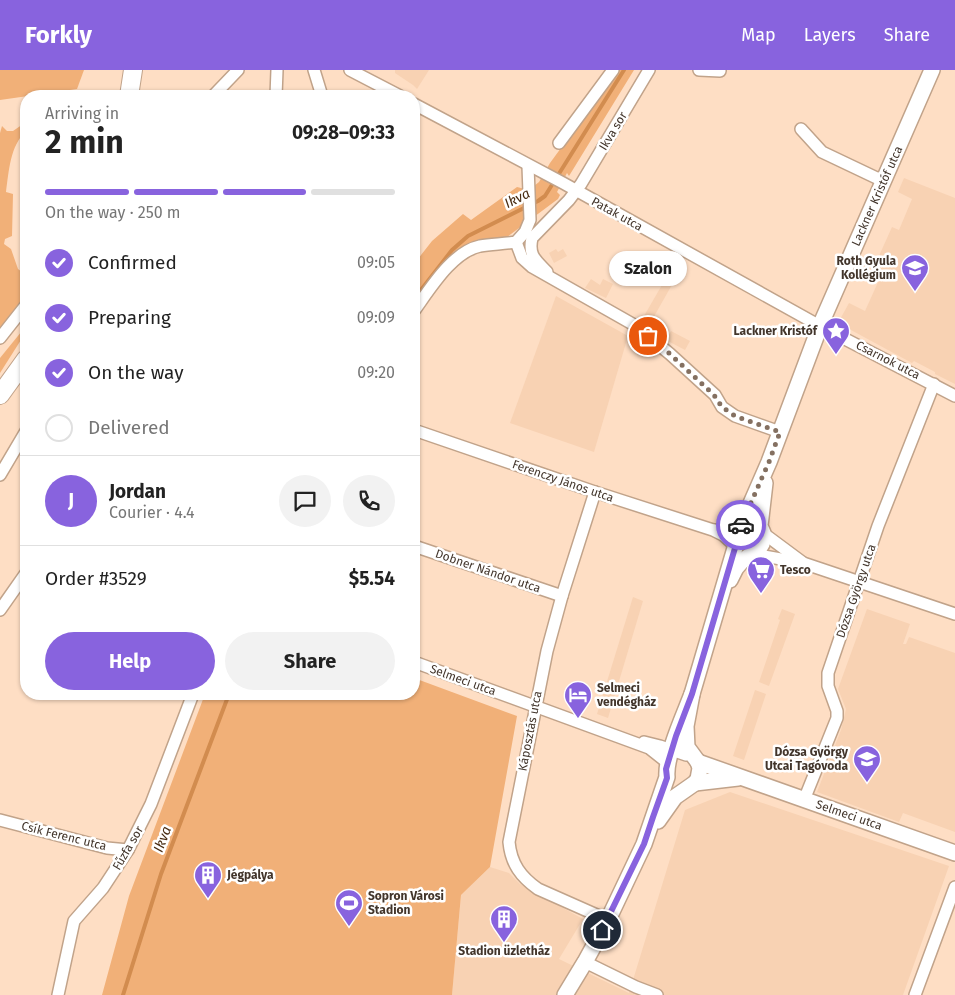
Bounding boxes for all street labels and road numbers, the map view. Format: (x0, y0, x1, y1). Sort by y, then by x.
street label: Ikva sor (596, 109, 630, 153)
street label: Lackner Kristóf utca (849, 144, 905, 248)
street label: Patak utca (589, 194, 645, 234)
street label: Csarnok utca (854, 338, 922, 382)
street label: Ferenczy János utca (511, 457, 615, 505)
street label: Dózsa György utca (833, 542, 879, 640)
street label: Dobner Nándor utca (434, 546, 542, 596)
street label: Selmeci utca (428, 662, 498, 698)
street label: Káposztás utca (515, 690, 545, 772)
street label: Selmeci utca (814, 797, 884, 833)
street label: Csík Ferenc utca (20, 819, 108, 853)
street label: Fűzfa sor (110, 823, 146, 872)

